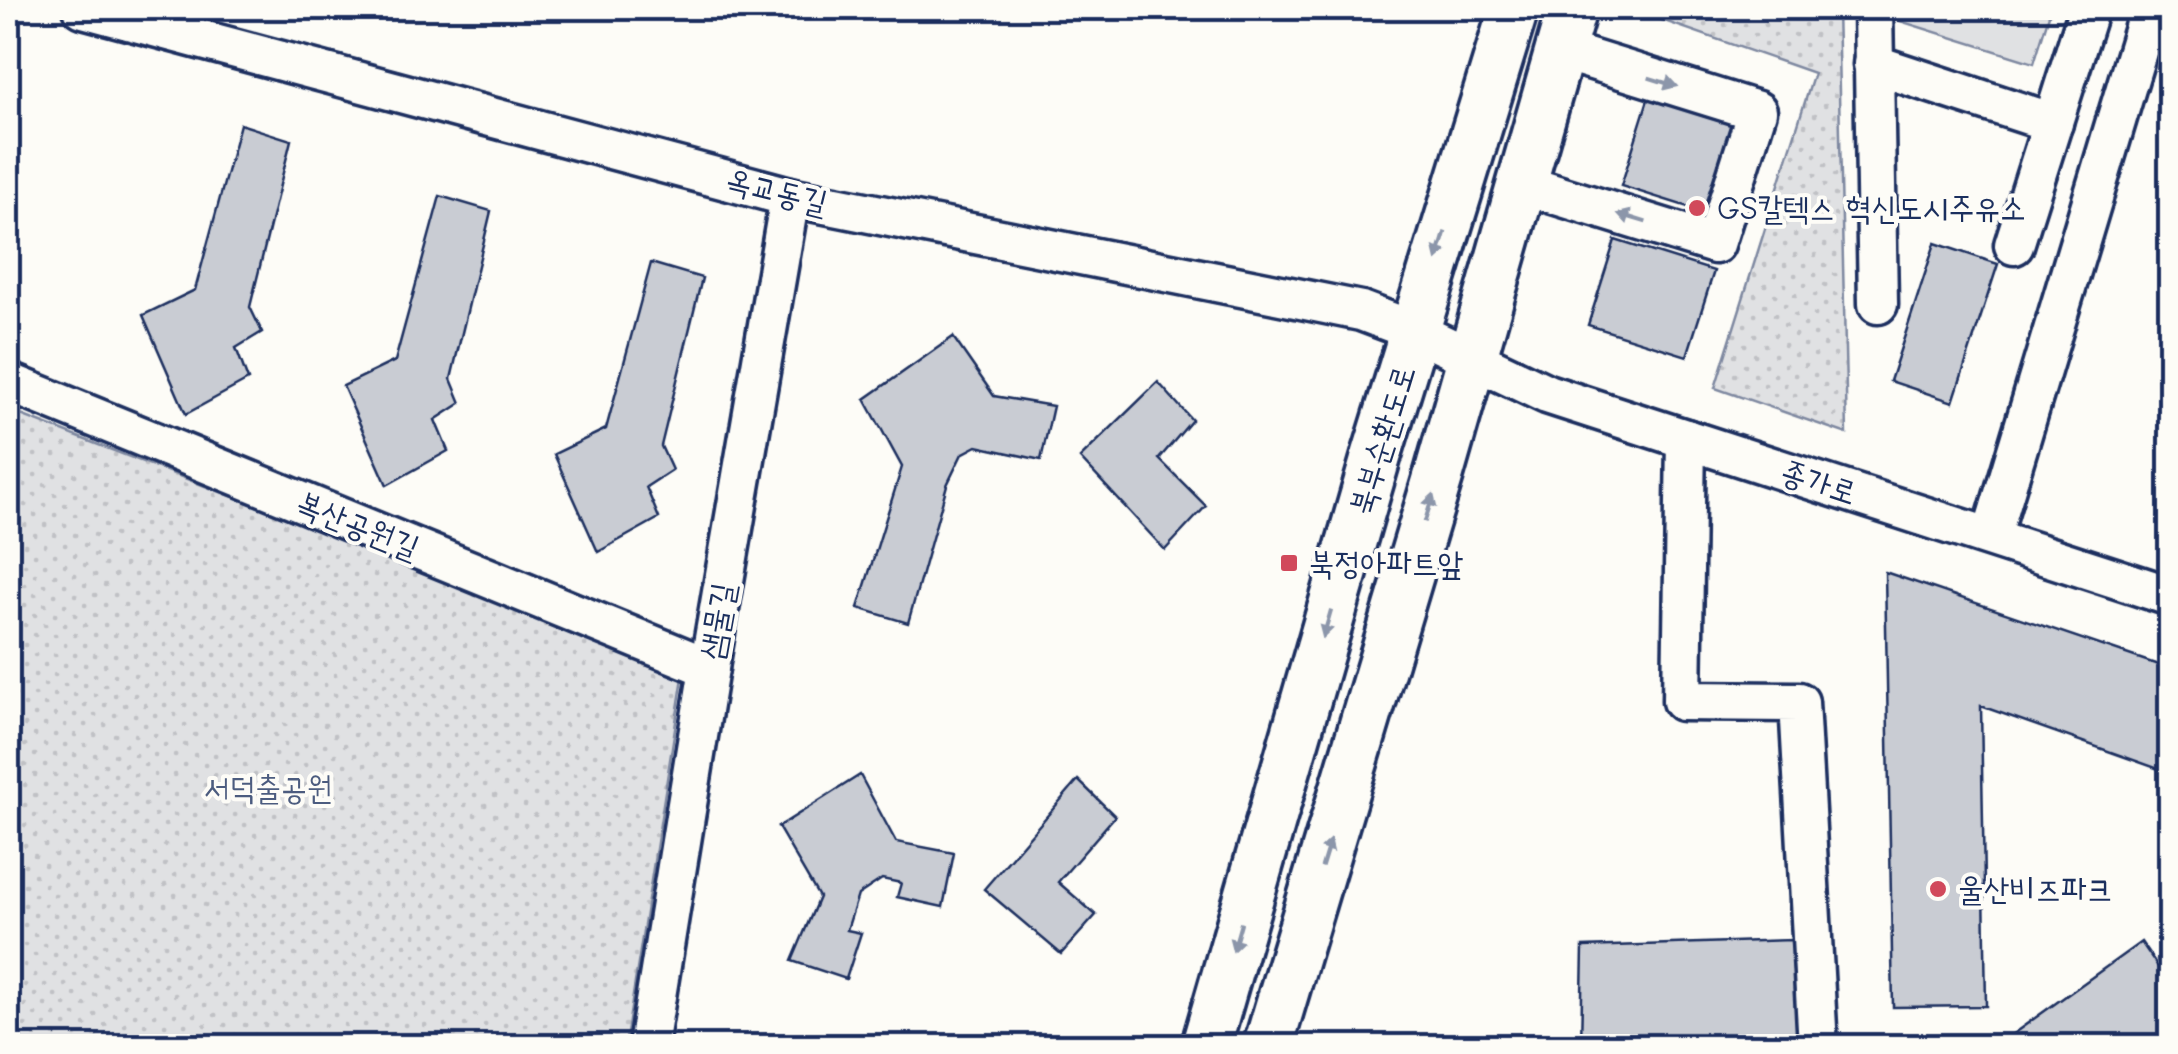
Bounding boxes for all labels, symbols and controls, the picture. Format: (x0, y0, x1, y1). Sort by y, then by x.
one-way arrow (1648, 75, 1678, 90)
street label: 옥교동길 (722, 161, 831, 222)
place label: GS칼텍스 혁신도시주유소 (1717, 190, 2026, 227)
marker: GS칼텍스 혁신도시주유소 (1686, 197, 1708, 219)
one-way arrow (1616, 210, 1646, 225)
one-way arrow (1432, 231, 1447, 261)
street label: 북부순환도로 (1342, 361, 1423, 519)
street label: 종가로 (1776, 453, 1861, 512)
street label: 복산공원길 (291, 484, 424, 567)
one-way arrow (1422, 492, 1437, 522)
place label: 북정아파트앞 (1309, 545, 1464, 582)
marker: 북정아파트앞 (1278, 552, 1300, 574)
street label: 샘물길 (693, 580, 742, 662)
one-way arrow (1319, 610, 1334, 640)
park label: 서덕출공원 (204, 770, 332, 807)
one-way arrow (1319, 837, 1334, 867)
place label: 울산비즈파크 (1958, 871, 2113, 908)
marker: 울산비즈파크 (1927, 878, 1949, 900)
one-way arrow (1229, 922, 1244, 952)

